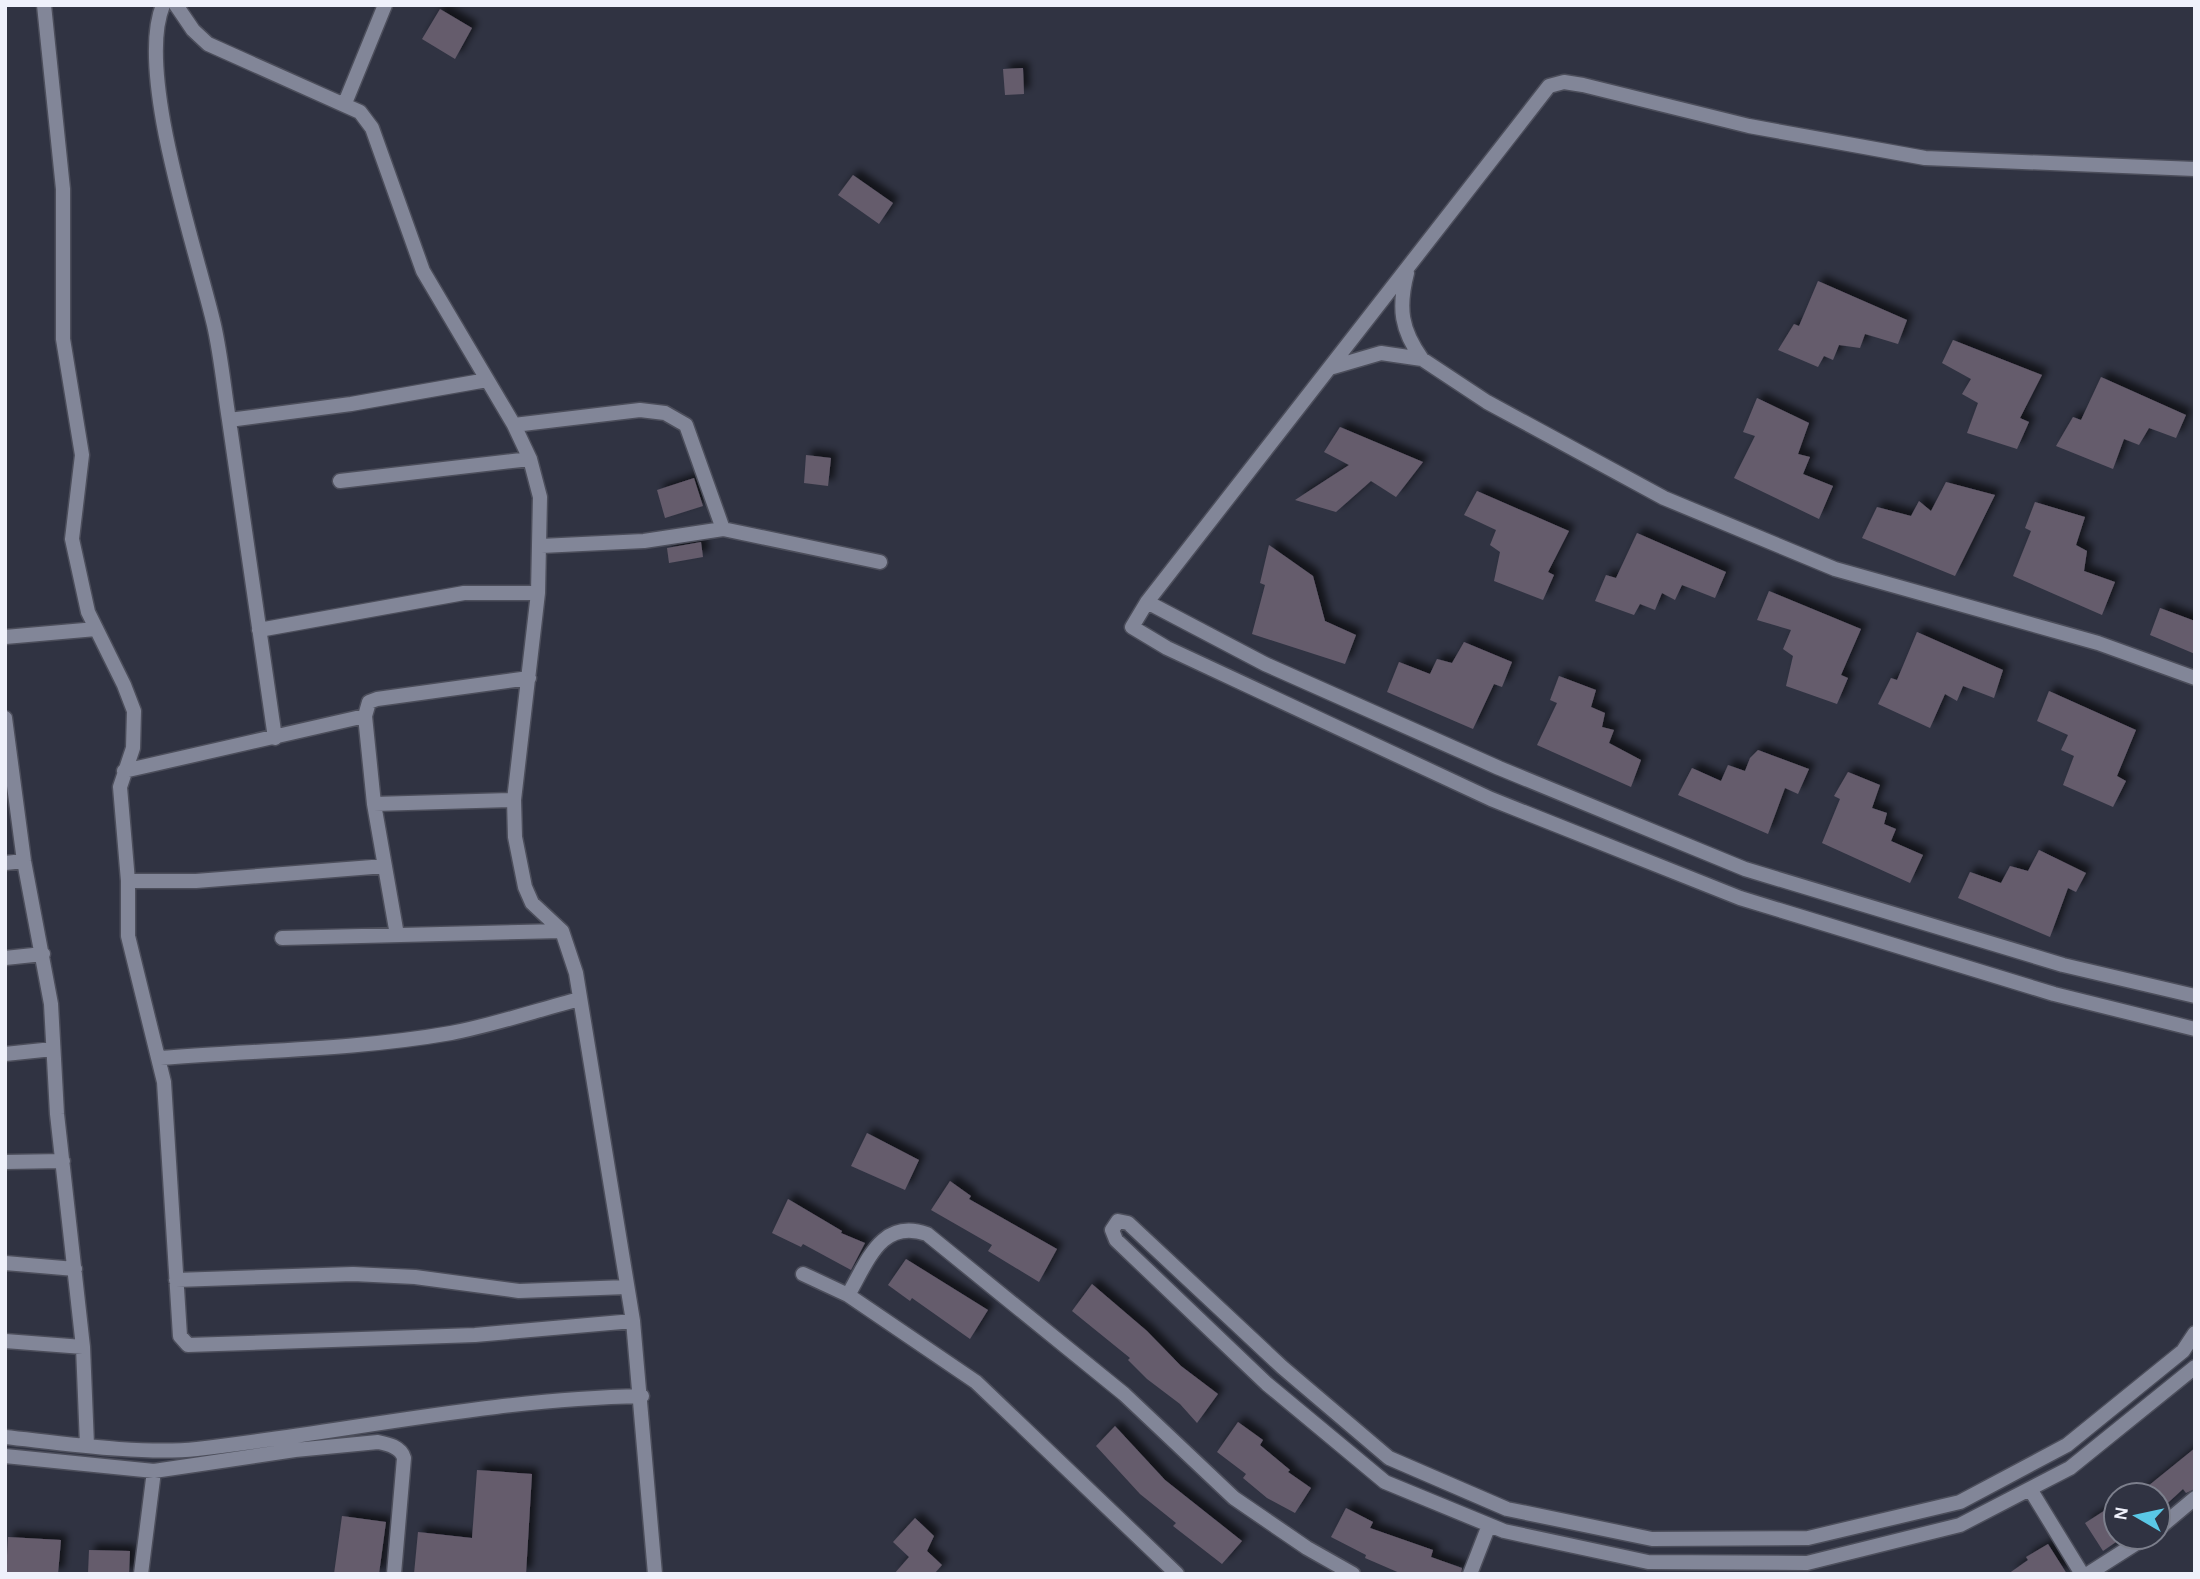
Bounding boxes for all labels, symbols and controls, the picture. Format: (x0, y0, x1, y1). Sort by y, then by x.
north arrow (2102, 1481, 2172, 1551)
text: N (2111, 1506, 2132, 1522)

